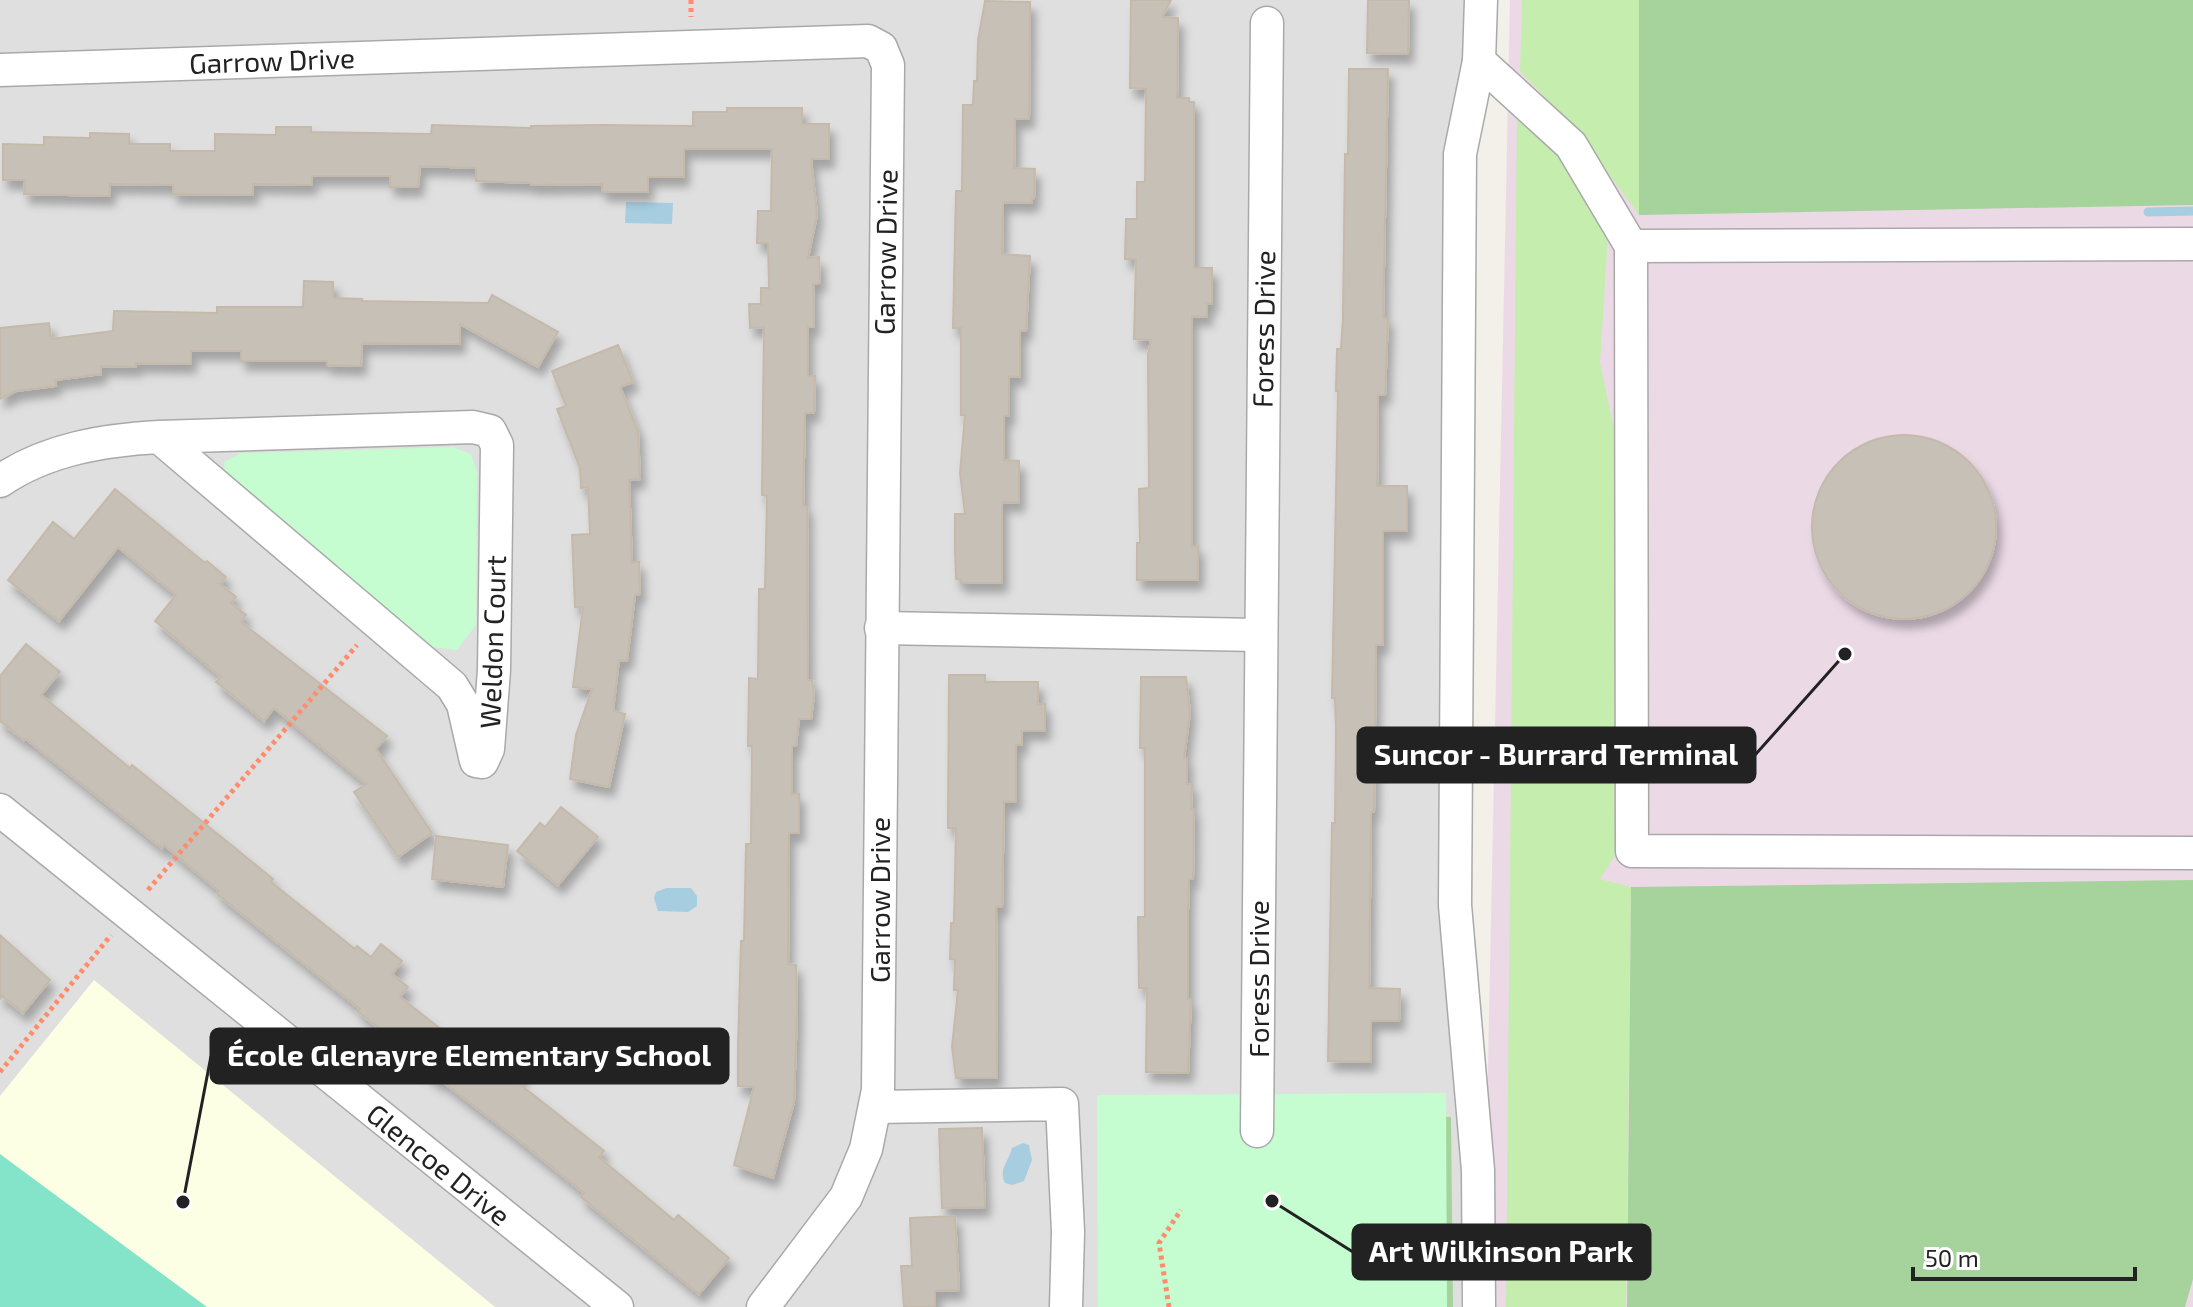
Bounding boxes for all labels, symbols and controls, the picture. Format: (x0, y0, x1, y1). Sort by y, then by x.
street label: Garrow Drive (188, 40, 356, 80)
street label: Garrow Drive (867, 169, 903, 335)
street label: Foress Drive (1245, 250, 1281, 408)
street label: Weldon Court (472, 555, 512, 729)
callout: Suncor - Burrard Terminal (1358, 728, 1755, 782)
text: Suncor - Burrard Terminal (1374, 735, 1738, 771)
street label: Garrow Drive (862, 817, 896, 983)
street label: Foress Drive (1241, 900, 1275, 1058)
callout: École Glenayre Elementary School (211, 1029, 728, 1083)
text: École Glenayre Elementary School (227, 1036, 711, 1073)
street label: Glencoe Drive (361, 1096, 517, 1232)
callout: Art Wilkinson Park (1353, 1225, 1650, 1279)
scale bar (1913, 1231, 2135, 1281)
text: Art Wilkinson Park (1369, 1232, 1634, 1268)
text: 50 m (1925, 1243, 1979, 1272)

